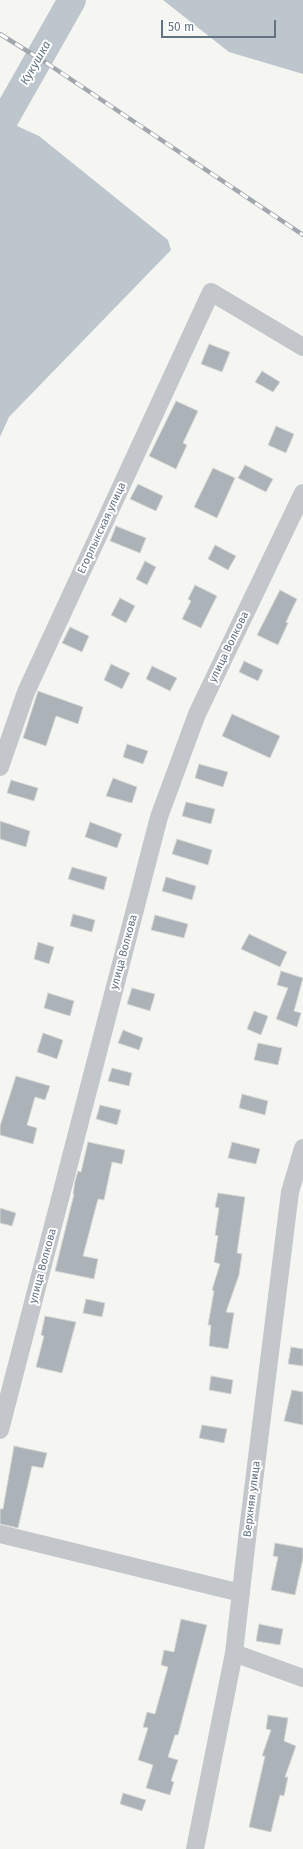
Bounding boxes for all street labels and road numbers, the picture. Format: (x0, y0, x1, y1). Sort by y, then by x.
street label: Егорлыкская улица (75, 480, 129, 576)
street label: улица Волкова (206, 609, 252, 685)
street label: улица Волкова (108, 913, 140, 991)
street label: улица Волкова (27, 1227, 59, 1305)
street label: Верхняя улица (241, 1460, 263, 1538)

